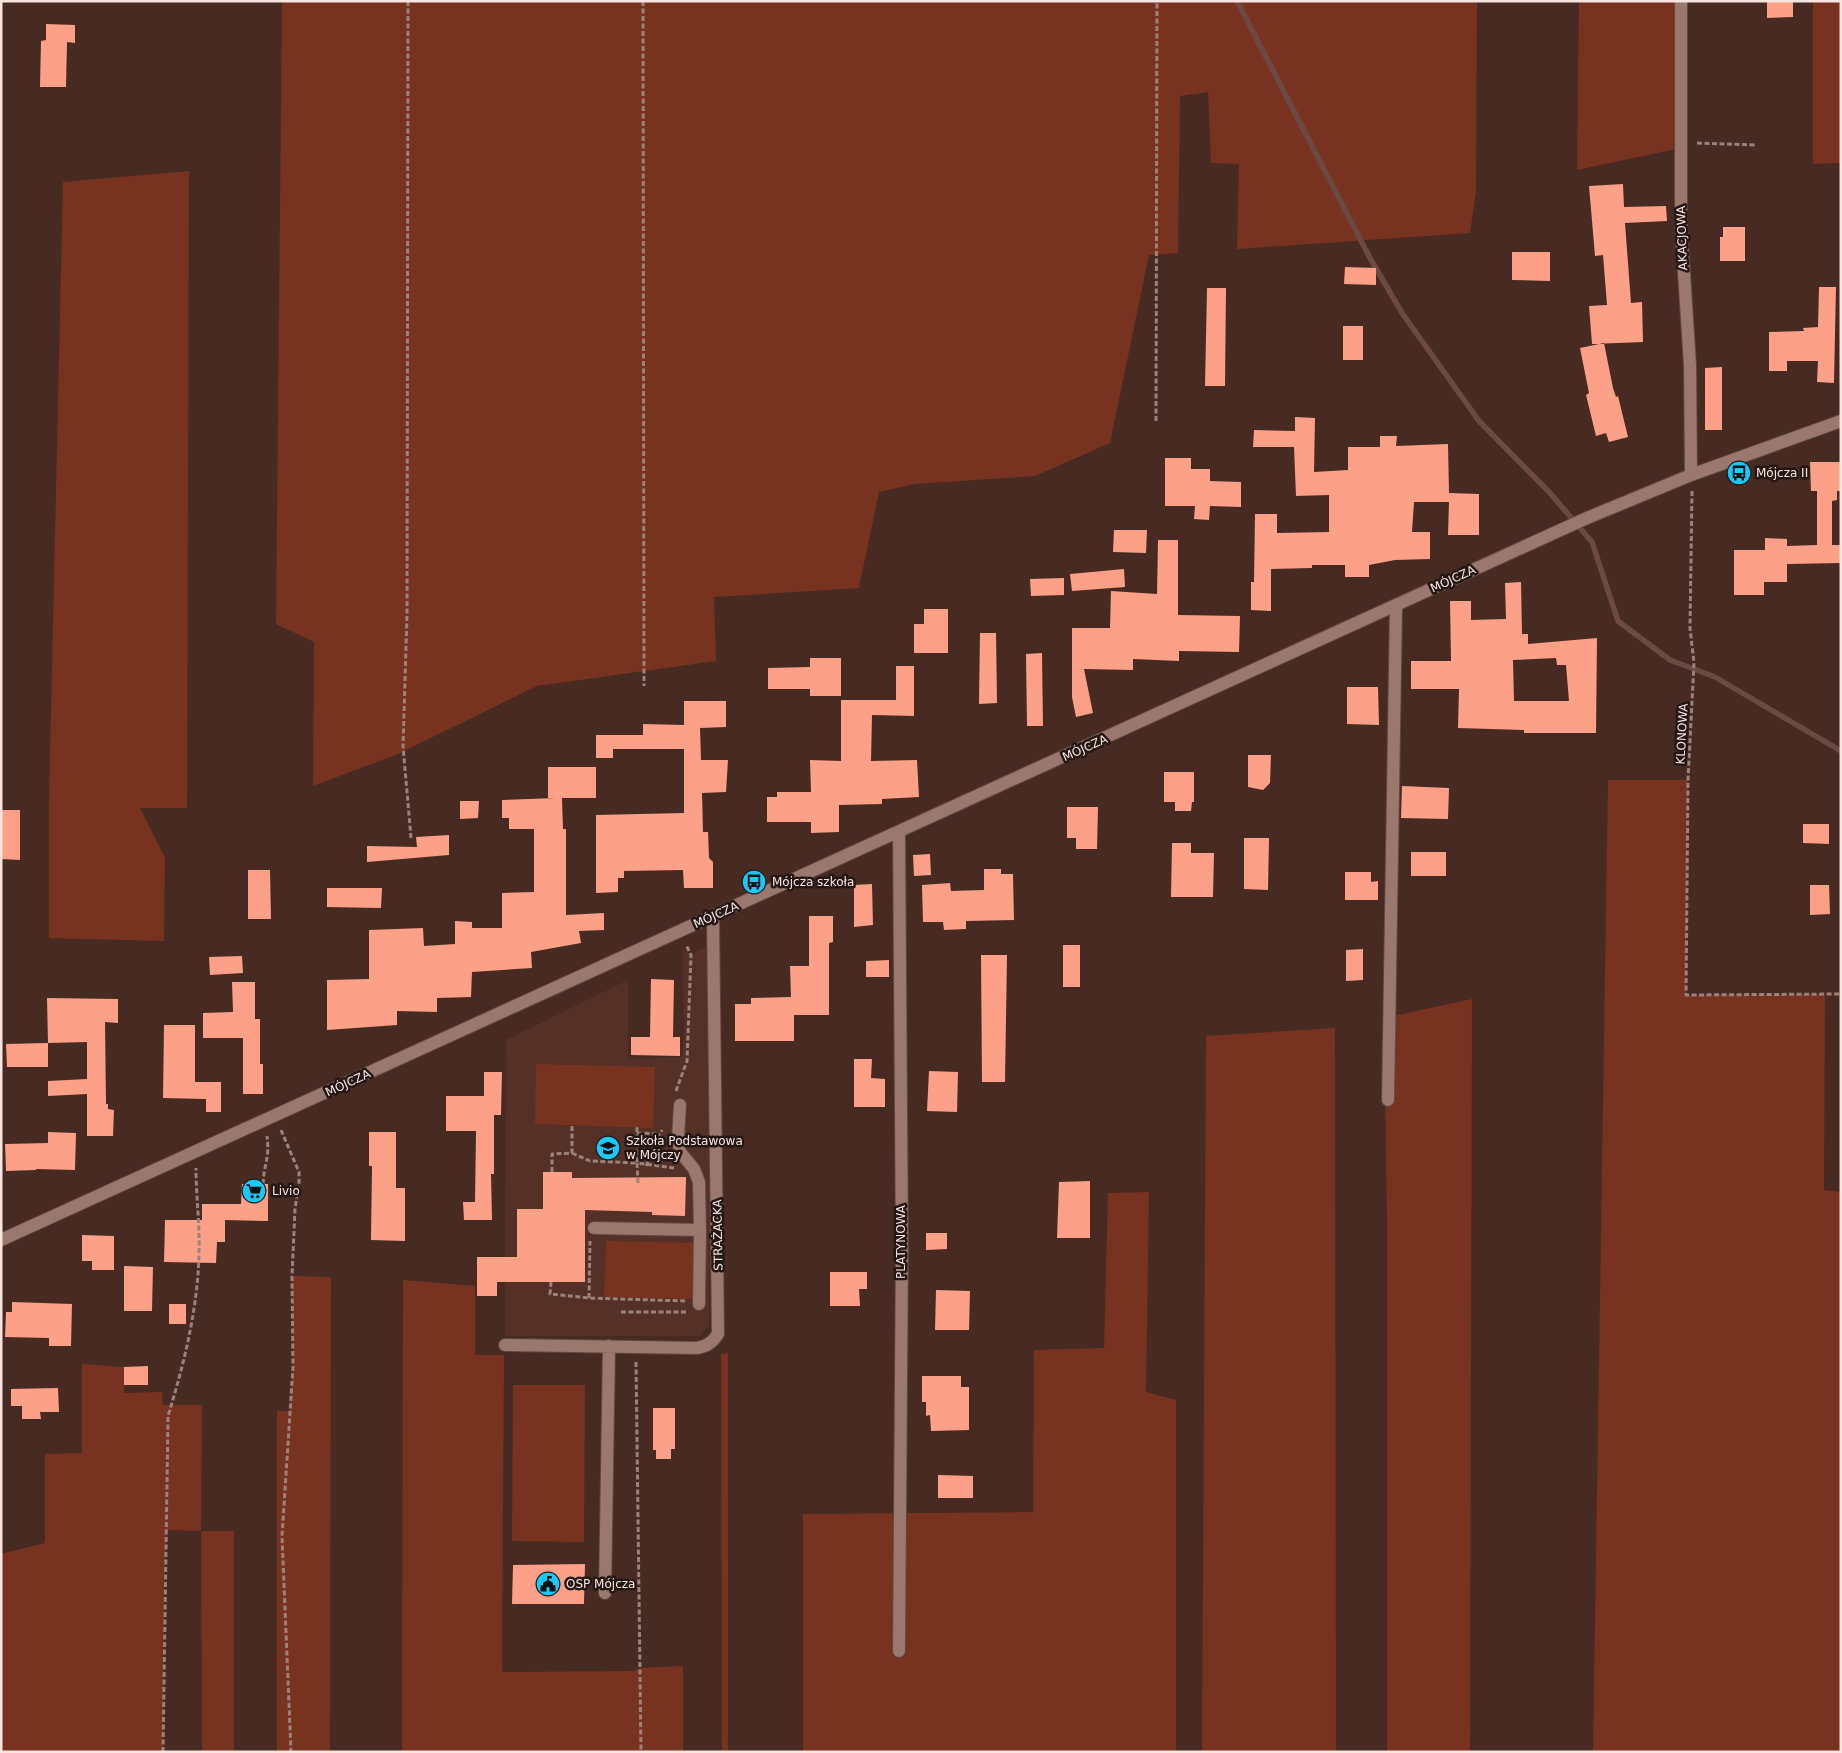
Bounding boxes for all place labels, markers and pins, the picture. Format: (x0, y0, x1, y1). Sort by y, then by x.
bus stop icon: Mójcza II (1726, 460, 1752, 486)
place label: Mójcza II (1756, 466, 1808, 480)
bus stop icon: Mójcza szkoła (741, 869, 767, 895)
place label: Mójcza szkoła (772, 875, 854, 889)
place label: Szkoła Podstawowa w Mójczy (626, 1134, 743, 1162)
school or university icon: Szkoła Podstawowa w Mójczy (595, 1135, 621, 1161)
supermarket icon: Livio (241, 1178, 267, 1204)
place label: Livio (272, 1184, 300, 1198)
public building icon: OSP Mójcza (535, 1571, 561, 1597)
place label: OSP Mójcza (566, 1577, 635, 1591)

